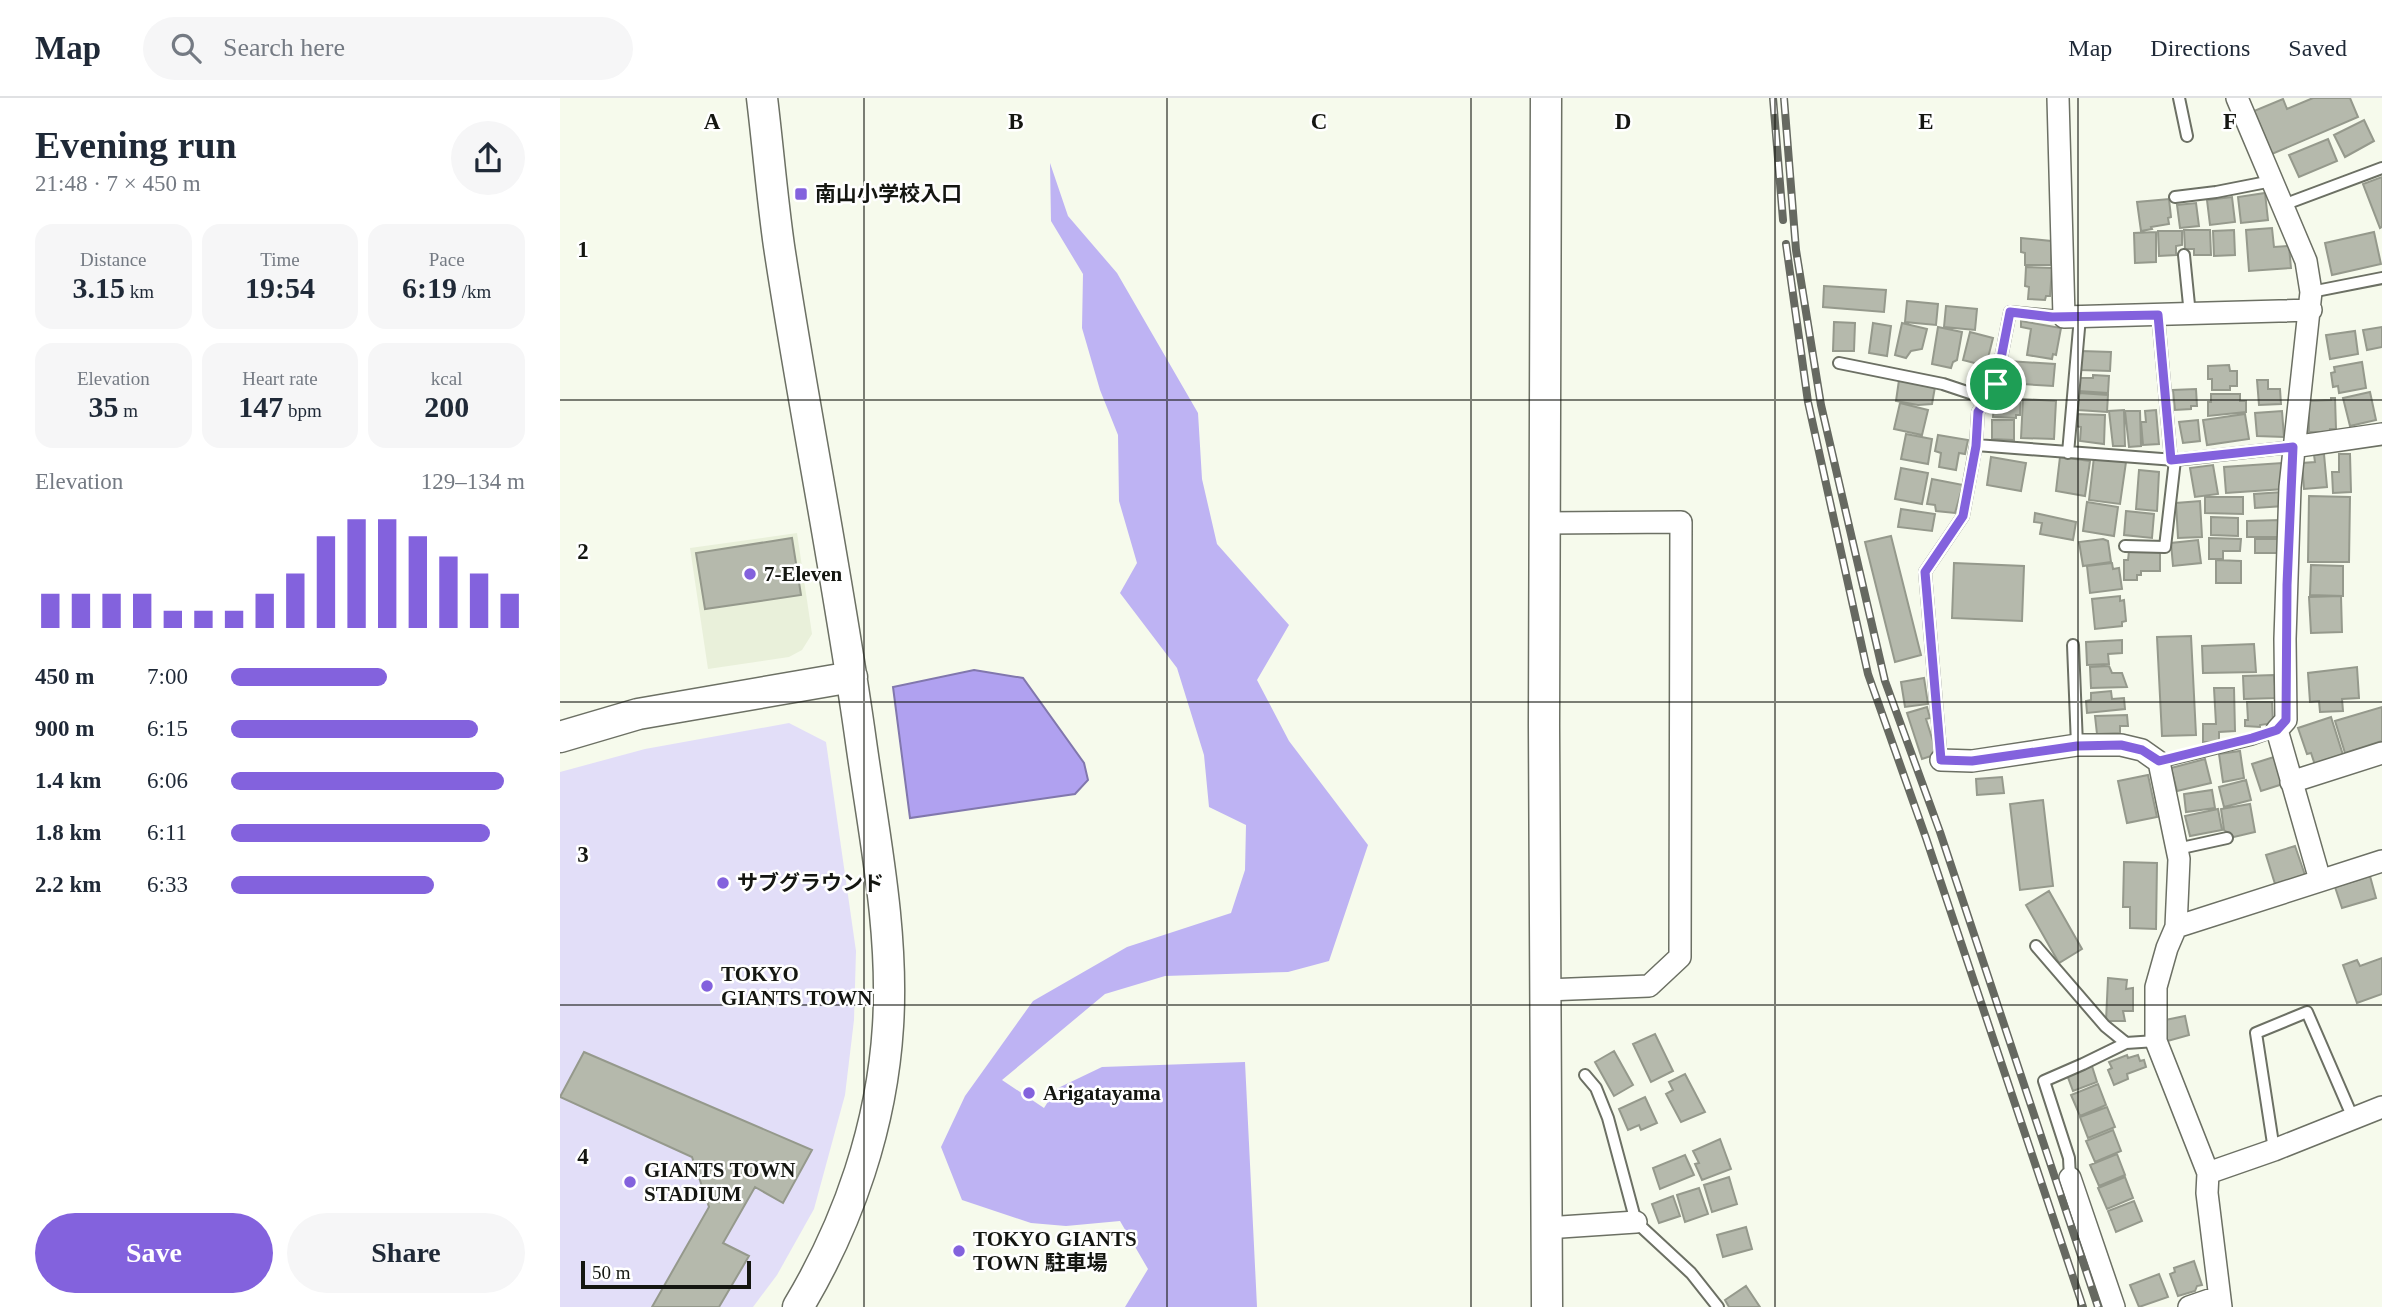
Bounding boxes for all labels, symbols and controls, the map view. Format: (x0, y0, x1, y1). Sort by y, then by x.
search box (143, 17, 633, 80)
icon: search (167, 29, 205, 67)
text: Map (35, 30, 101, 66)
text: Search here (223, 33, 345, 62)
text: Map (2068, 35, 2112, 61)
text: Directions (2150, 35, 2250, 61)
text: Saved (2288, 35, 2347, 61)
text: A (704, 109, 721, 134)
text: B (1008, 109, 1024, 134)
text: C (1311, 109, 1327, 134)
text: D (1615, 109, 1631, 134)
text: E (1918, 109, 1934, 134)
text: F (2223, 109, 2237, 134)
button: share (451, 121, 525, 195)
text: Evening run (35, 124, 237, 166)
text: 21:48 · 7 × 450 m (35, 171, 201, 196)
place label: 南山小学校入口 (815, 182, 962, 206)
marker: 南山小学校入口 (793, 186, 809, 202)
text: 1 (577, 237, 589, 262)
text: Distance (80, 249, 147, 270)
text: Time (260, 249, 300, 270)
text: Pace (429, 249, 465, 270)
text: 3.15 (73, 271, 125, 304)
text: 19:54 (245, 271, 315, 304)
text: 6:19 (402, 271, 457, 304)
text: km (125, 281, 154, 302)
text: /km (457, 281, 491, 302)
pin (1966, 354, 2026, 414)
icon: arrive (1977, 365, 2015, 403)
text: Elevation (77, 368, 150, 389)
text: Heart rate (242, 368, 318, 389)
text: kcal (431, 368, 462, 389)
text: 35 (89, 390, 119, 423)
text: 147 (238, 390, 283, 423)
text: 200 (424, 390, 469, 423)
text: m (119, 400, 138, 421)
text: bpm (283, 400, 322, 421)
text: Elevation (35, 469, 123, 494)
text: 129–134 m (421, 469, 525, 494)
text: 2 (577, 539, 589, 564)
place label: 7-Eleven (764, 562, 842, 586)
marker: 7-Eleven (742, 566, 758, 582)
text: 450 m (35, 664, 94, 689)
text: 7:00 (147, 664, 188, 689)
text: 900 m (35, 716, 94, 741)
text: 6:15 (147, 716, 188, 741)
text: 1.4 km (35, 768, 101, 793)
text: 6:06 (147, 768, 188, 793)
text: 1.8 km (35, 820, 101, 845)
text: 6:11 (147, 820, 187, 845)
text: 3 (577, 842, 589, 867)
place label: サブグラウンド (737, 871, 884, 895)
text: 2.2 km (35, 872, 101, 897)
text: 6:33 (147, 872, 188, 897)
marker: サブグラウンド (715, 875, 731, 891)
place label: TOKYO GIANTS TOWN (721, 962, 873, 1010)
marker: TOKYO GIANTS TOWN (699, 978, 715, 994)
place label: Arigatayama (1043, 1081, 1161, 1105)
marker: Arigatayama (1021, 1085, 1037, 1101)
text: 4 (577, 1144, 589, 1169)
place label: GIANTS TOWN STADIUM (644, 1158, 796, 1206)
marker: GIANTS TOWN STADIUM (622, 1174, 638, 1190)
button: Save (35, 1213, 273, 1293)
button: Share (287, 1213, 525, 1293)
place label: TOKYO GIANTS TOWN 駐車場 (973, 1227, 1137, 1275)
marker: TOKYO GIANTS TOWN 駐車場 (951, 1243, 967, 1259)
scale bar (581, 1258, 751, 1290)
text: 50 m (592, 1262, 631, 1283)

